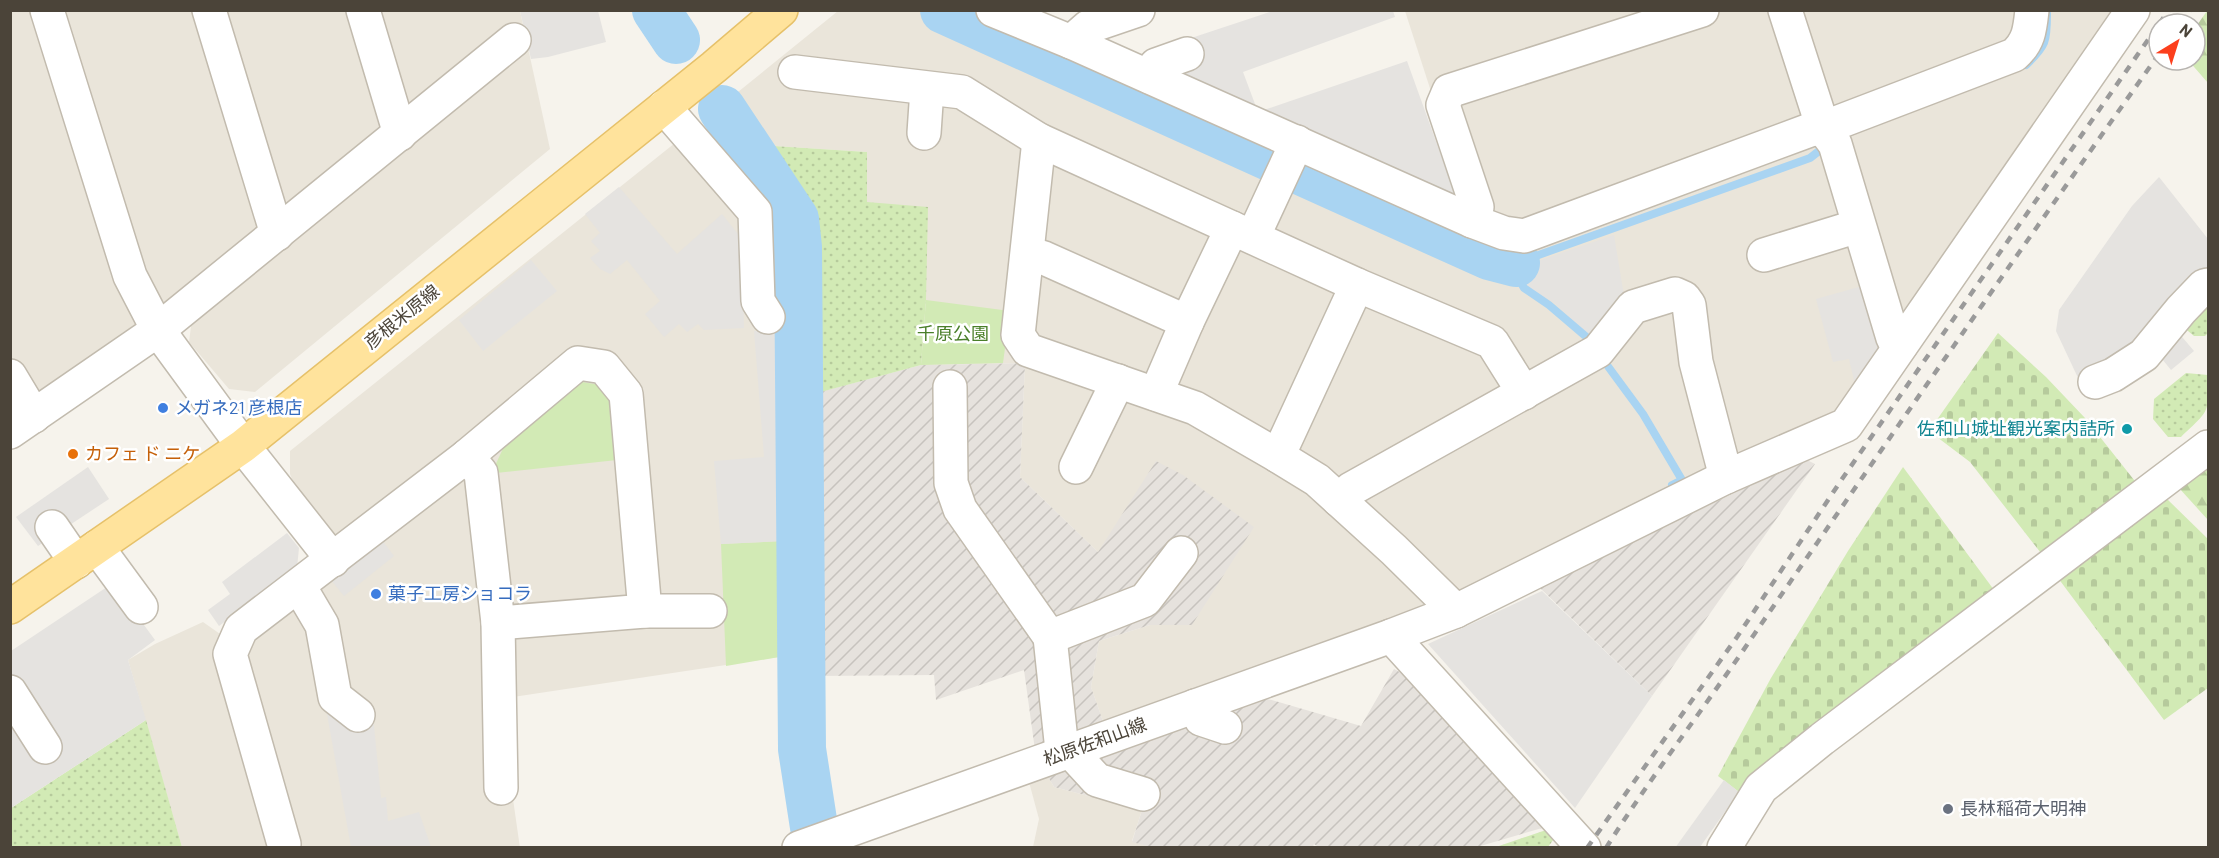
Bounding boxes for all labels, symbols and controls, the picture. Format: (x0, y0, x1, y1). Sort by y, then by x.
north arrow (2147, 12, 2207, 72)
text: N (2177, 19, 2197, 41)
street label: 彦根米原線 (359, 279, 443, 353)
park label: 千原公園 (917, 322, 989, 344)
place label: メガネ21 彦根店 (175, 396, 302, 418)
marker: メガネ21 彦根店 (156, 401, 170, 415)
place label: 佐和山城址観光案内詰所 (1917, 417, 2115, 439)
marker: 佐和山城址観光案内詰所 (2120, 422, 2134, 436)
place label: カフェ ド ニケ (85, 442, 200, 464)
marker: カフェ ド ニケ (66, 447, 80, 461)
place label: 菓子工房ショコラ (388, 582, 532, 604)
marker: 菓子工房ショコラ (369, 587, 383, 601)
street label: 松原佐和山線 (1040, 712, 1149, 770)
place label: 長林稲荷大明神 (1960, 797, 2086, 819)
marker: 長林稲荷大明神 (1941, 802, 1955, 816)

